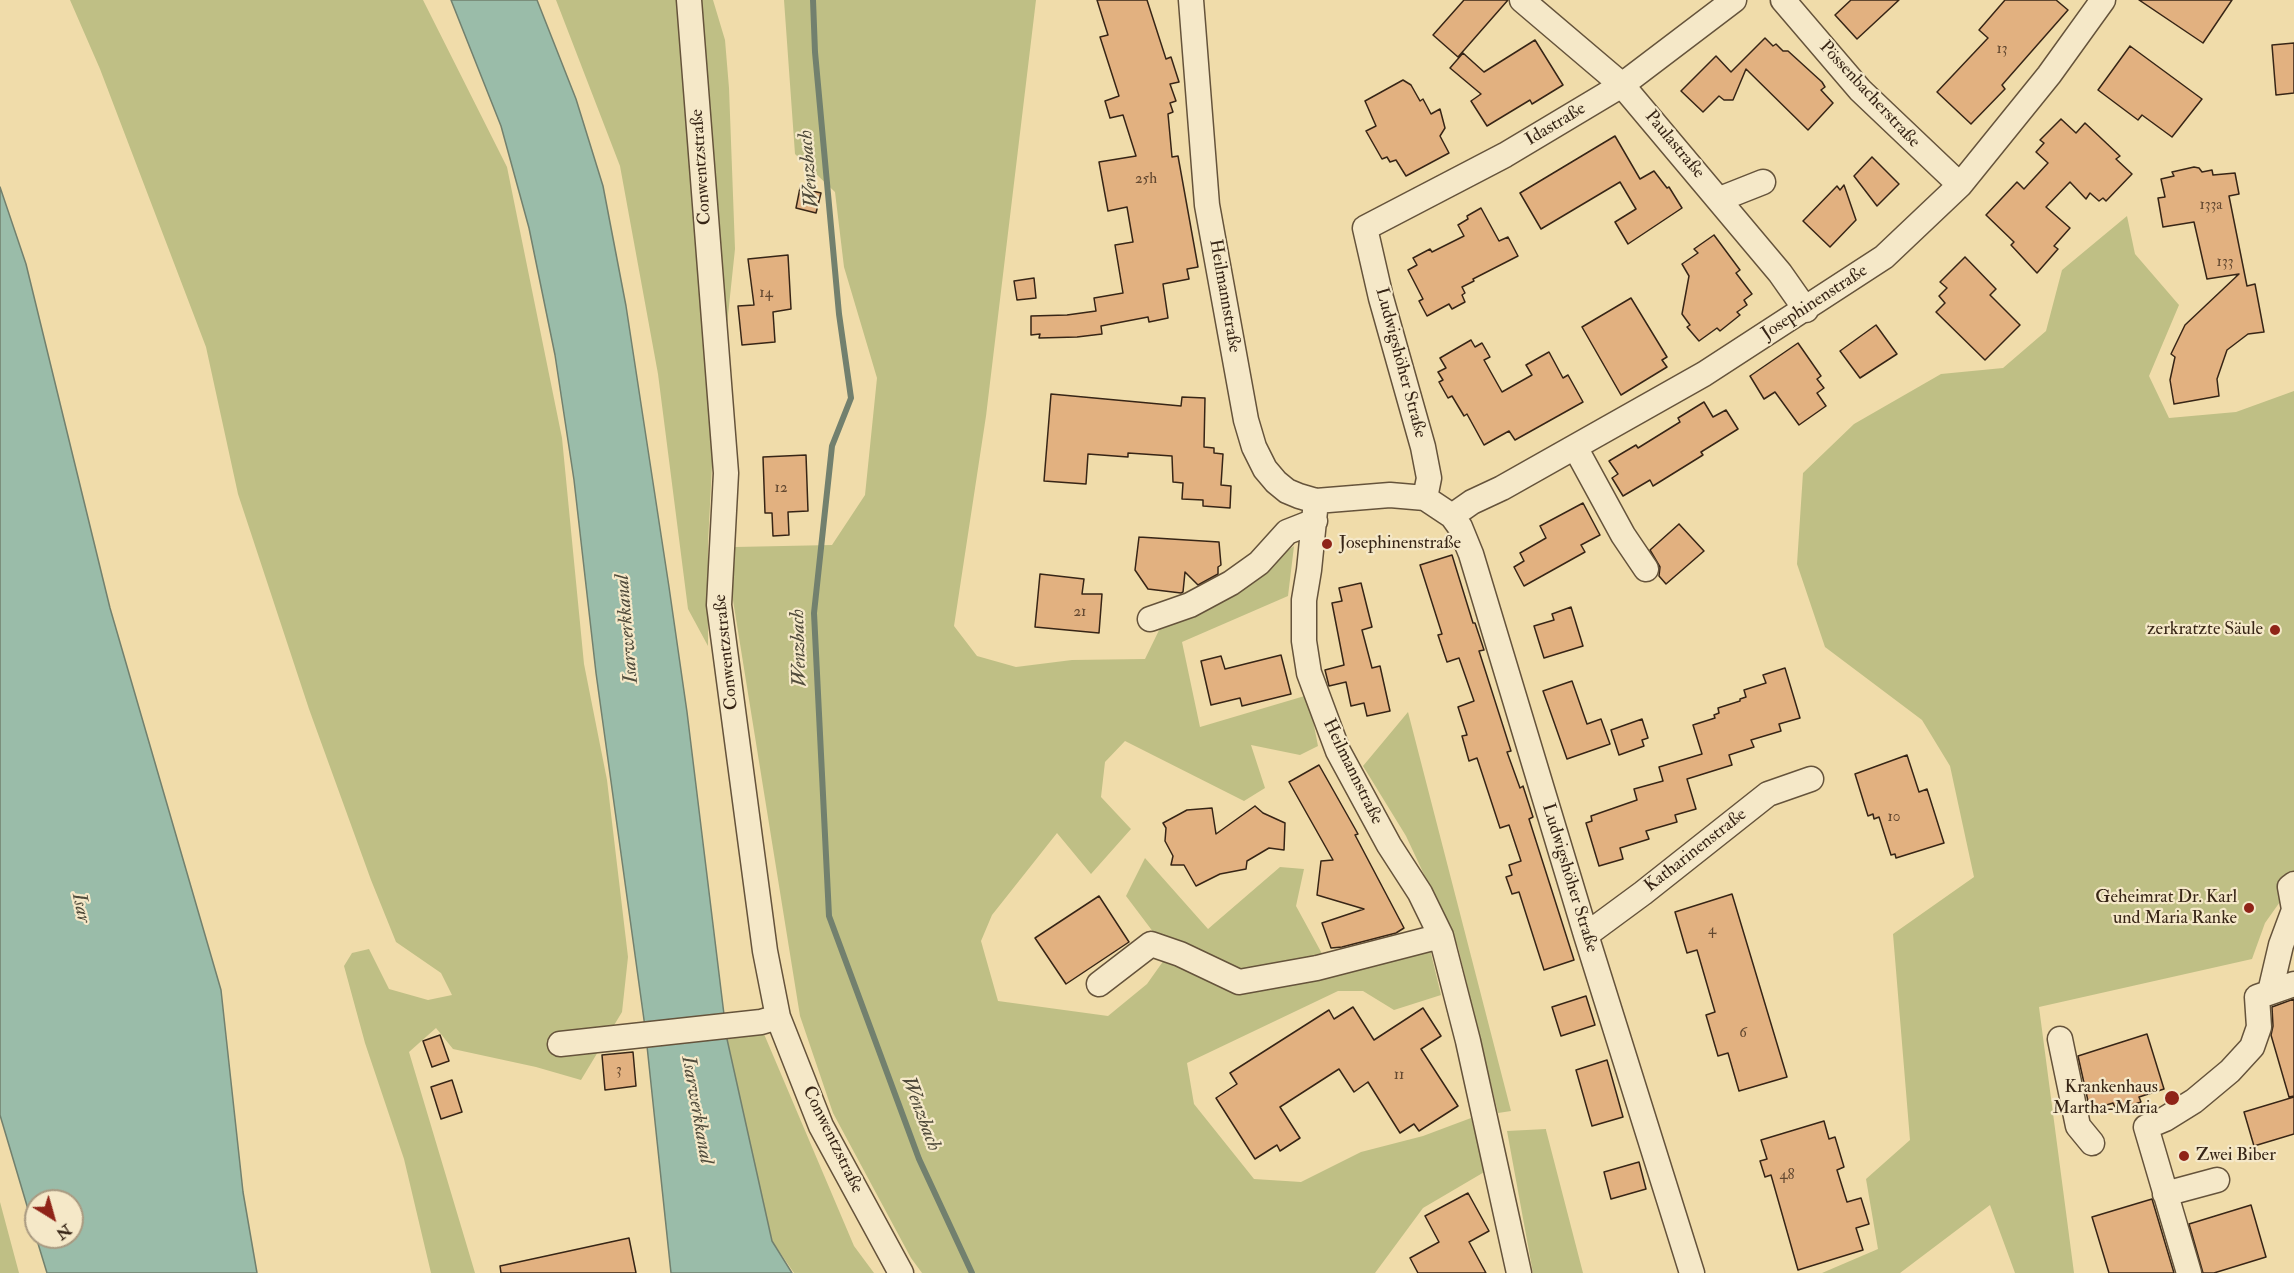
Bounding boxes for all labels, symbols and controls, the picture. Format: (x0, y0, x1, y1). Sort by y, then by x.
street label: Pössenbacherstraße (1814, 37, 1924, 153)
house number: 13 (1996, 41, 2008, 59)
street label: Idastraße (1522, 99, 1590, 151)
street label: Paulastraße (1639, 107, 1709, 183)
street label: Conwentzstraße (687, 108, 717, 226)
water label: Wenzbach (795, 129, 825, 209)
house number: 25h (1135, 171, 1157, 189)
house number: 133a (2199, 197, 2223, 215)
street label: Heilmannstraße (1203, 238, 1245, 354)
house number: 133 (2217, 254, 2233, 272)
street label: Josephinenstraße (1758, 261, 1872, 345)
house number: 14 (759, 285, 773, 303)
street label: Ludwigshöher Straße (1370, 286, 1430, 440)
house number: 12 (775, 480, 787, 498)
place label: Josephinenstraße (1339, 533, 1461, 555)
marker: Josephinenstraße (1320, 537, 1334, 551)
water label: Isarwerkkanal (611, 574, 645, 684)
street label: Conwentzstraße (710, 593, 744, 711)
house number: 21 (1074, 604, 1086, 622)
water label: Wenzbach (787, 608, 813, 688)
place label: zerkratzte Säule (2147, 619, 2263, 641)
marker: zerkratzte Säule (2268, 623, 2282, 637)
street label: Heilmannstraße (1317, 716, 1387, 828)
street label: Ludwigshöher Straße (1536, 801, 1602, 955)
street label: Katharinenstraße (1641, 804, 1751, 898)
house number: 10 (1888, 809, 1900, 827)
place label: Geheimrat Dr. Karl und Maria Ranke (2095, 887, 2237, 930)
water label: Isar (65, 891, 95, 925)
marker: Geheimrat Dr. Karl und Maria Ranke (2242, 901, 2256, 915)
house number: 4 (1708, 922, 1716, 940)
house number: 6 (1739, 1025, 1747, 1043)
water label: Isarwerkkanal (675, 1054, 717, 1166)
house number: 3 (616, 1062, 622, 1080)
house number: 11 (1394, 1067, 1404, 1085)
water label: Wenzbach (895, 1073, 945, 1155)
place label: Krankenhaus Martha-Maria (2053, 1077, 2158, 1120)
street label: Conwentzstraße (797, 1083, 867, 1197)
marker: Krankenhaus Martha-Maria (2163, 1089, 2181, 1107)
place label: Zwei Biber (2196, 1145, 2276, 1167)
marker: Zwei Biber (2177, 1149, 2191, 1163)
house number: 48 (1779, 1167, 1795, 1185)
north arrow (24, 1189, 84, 1249)
text: N (52, 1219, 75, 1244)

